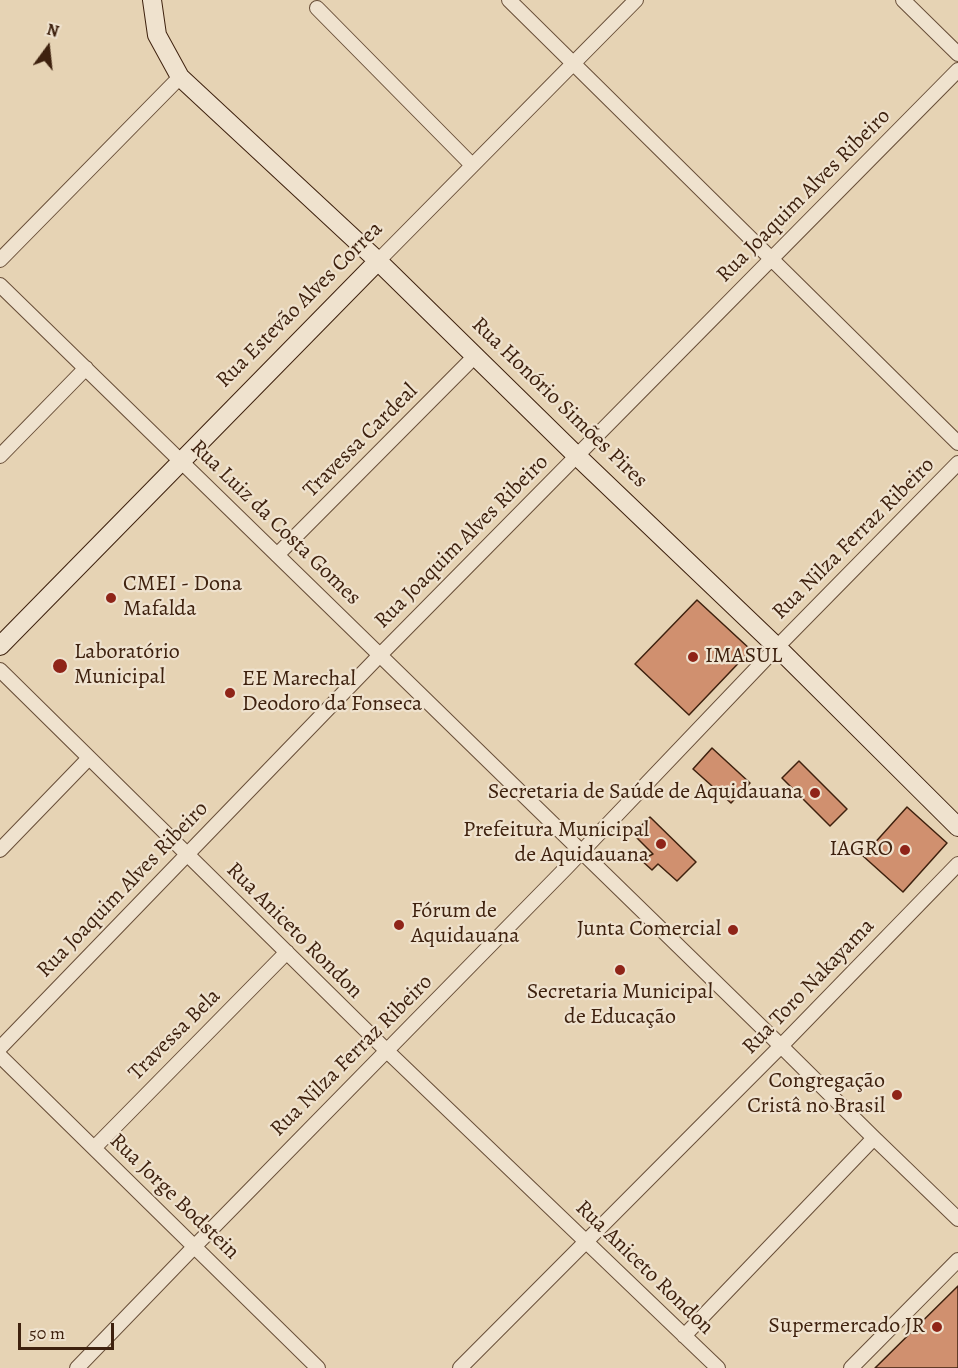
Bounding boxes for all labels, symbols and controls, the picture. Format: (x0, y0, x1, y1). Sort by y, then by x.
north arrow (18, 18, 78, 78)
text: N (44, 18, 61, 43)
street label: Rua Joaquim Alves Ribeiro (712, 104, 896, 288)
street label: Rua Estevão Alves Correa (211, 216, 389, 394)
street label: Rua Honório Simões Pires (466, 312, 652, 494)
street label: Travessa Cardeal (298, 378, 424, 504)
street label: Rua Luiz da Costa Gomes (184, 435, 366, 611)
street label: Rua Joaquim Alves Ribeiro (370, 450, 554, 634)
street label: Rua Nilza Ferraz Ribeiro (767, 452, 941, 626)
place label: CMEI - Dona Mafalda (123, 572, 242, 624)
marker: CMEI - Dona Mafalda (104, 591, 118, 605)
place label: Laboratório Municipal (74, 640, 180, 692)
place label: IMASUL (705, 644, 782, 670)
marker: IMASUL (686, 650, 700, 664)
marker: Laboratório Municipal (51, 657, 69, 675)
place label: EE Marechal Deodoro da Fonseca (242, 667, 422, 718)
marker: EE Marechal Deodoro da Fonseca (223, 686, 237, 700)
place label: Secretaria de Saúde de Aquidauana (488, 780, 803, 806)
marker: Secretaria de Saúde de Aquidauana (808, 786, 822, 800)
street label: Rua Joaquim Alves Ribeiro (32, 796, 214, 984)
place label: Prefeitura Municipal de Aquidauana (463, 818, 649, 870)
marker: Prefeitura Municipal de Aquidauana (654, 837, 668, 851)
place label: IAGRO (830, 837, 893, 863)
marker: IAGRO (898, 843, 912, 857)
street label: Rua Aniceto Rondon (220, 857, 368, 1005)
place label: Fórum de Aquidauana (411, 899, 520, 950)
street label: Rua Toro Nakayama (737, 914, 881, 1060)
place label: Junta Comercial (577, 917, 721, 943)
marker: Fórum de Aquidauana (392, 918, 406, 932)
marker: Junta Comercial (726, 923, 740, 937)
marker: Secretaria Municipal de Educação (613, 963, 627, 977)
street label: Rua Nilza Ferraz Ribeiro (265, 969, 439, 1143)
place label: Secretaria Municipal de Educação (527, 980, 713, 1032)
street label: Travessa Bela (123, 983, 227, 1087)
place label: Congregação Cristâ no Brasil (747, 1069, 885, 1120)
marker: Congregação Cristâ no Brasil (890, 1088, 904, 1102)
street label: Rua Jorge Bodstein (104, 1128, 244, 1266)
street label: Rua Aniceto Rondon (569, 1195, 719, 1341)
scale bar (21, 1311, 117, 1349)
place label: Supermercado JR (768, 1314, 925, 1340)
marker: Supermercado JR (930, 1320, 944, 1334)
text: 50 m (29, 1321, 65, 1345)

